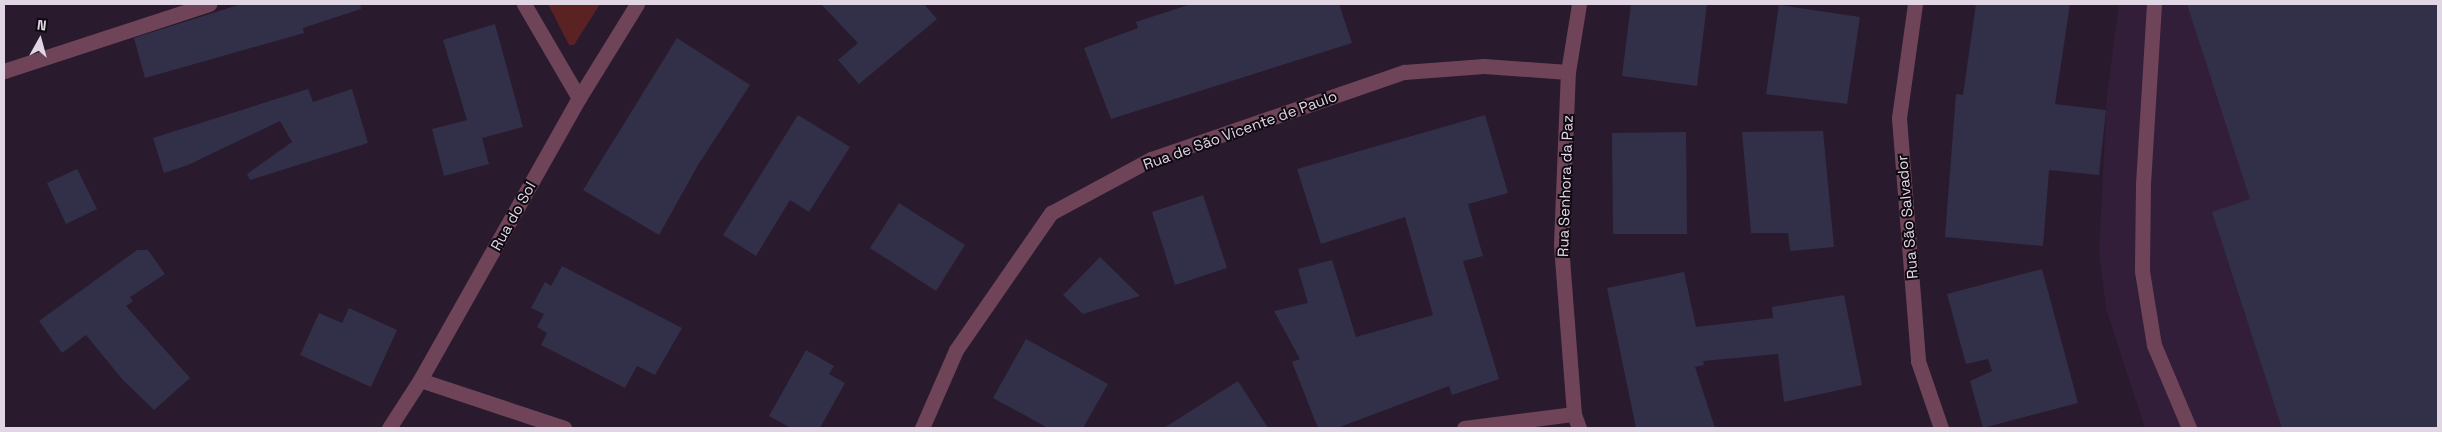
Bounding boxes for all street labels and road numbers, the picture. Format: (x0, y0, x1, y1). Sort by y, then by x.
street label: Rua de São Vicente de Paulo (1140, 86, 1340, 174)
street label: Rua Senhora da Paz (1554, 115, 1576, 257)
street label: Rua São Salvador (1893, 154, 1921, 280)
street label: Rua do Sol (487, 178, 539, 254)

